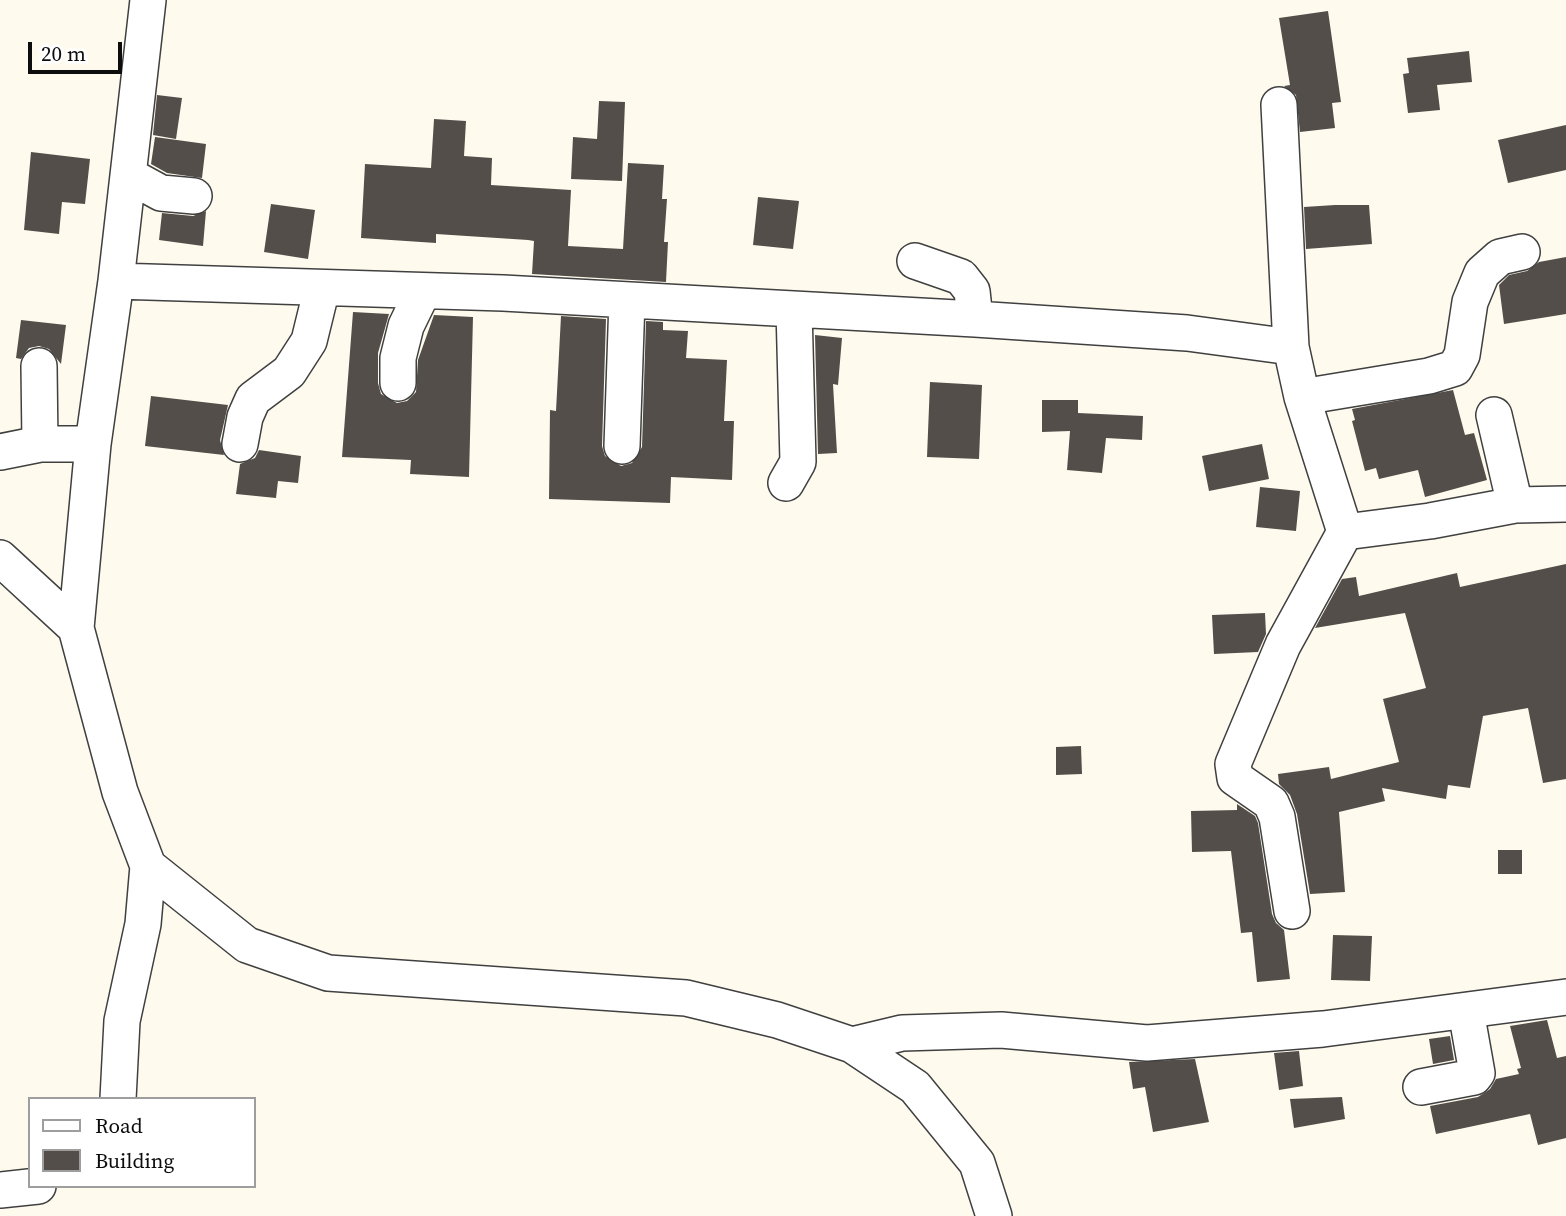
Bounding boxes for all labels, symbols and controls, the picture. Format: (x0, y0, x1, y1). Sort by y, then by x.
scale bar (32, 28, 126, 72)
text: 20 m (41, 39, 86, 68)
legend (28, 1097, 256, 1188)
text: Road (95, 1111, 143, 1140)
text: Building (95, 1146, 174, 1175)

